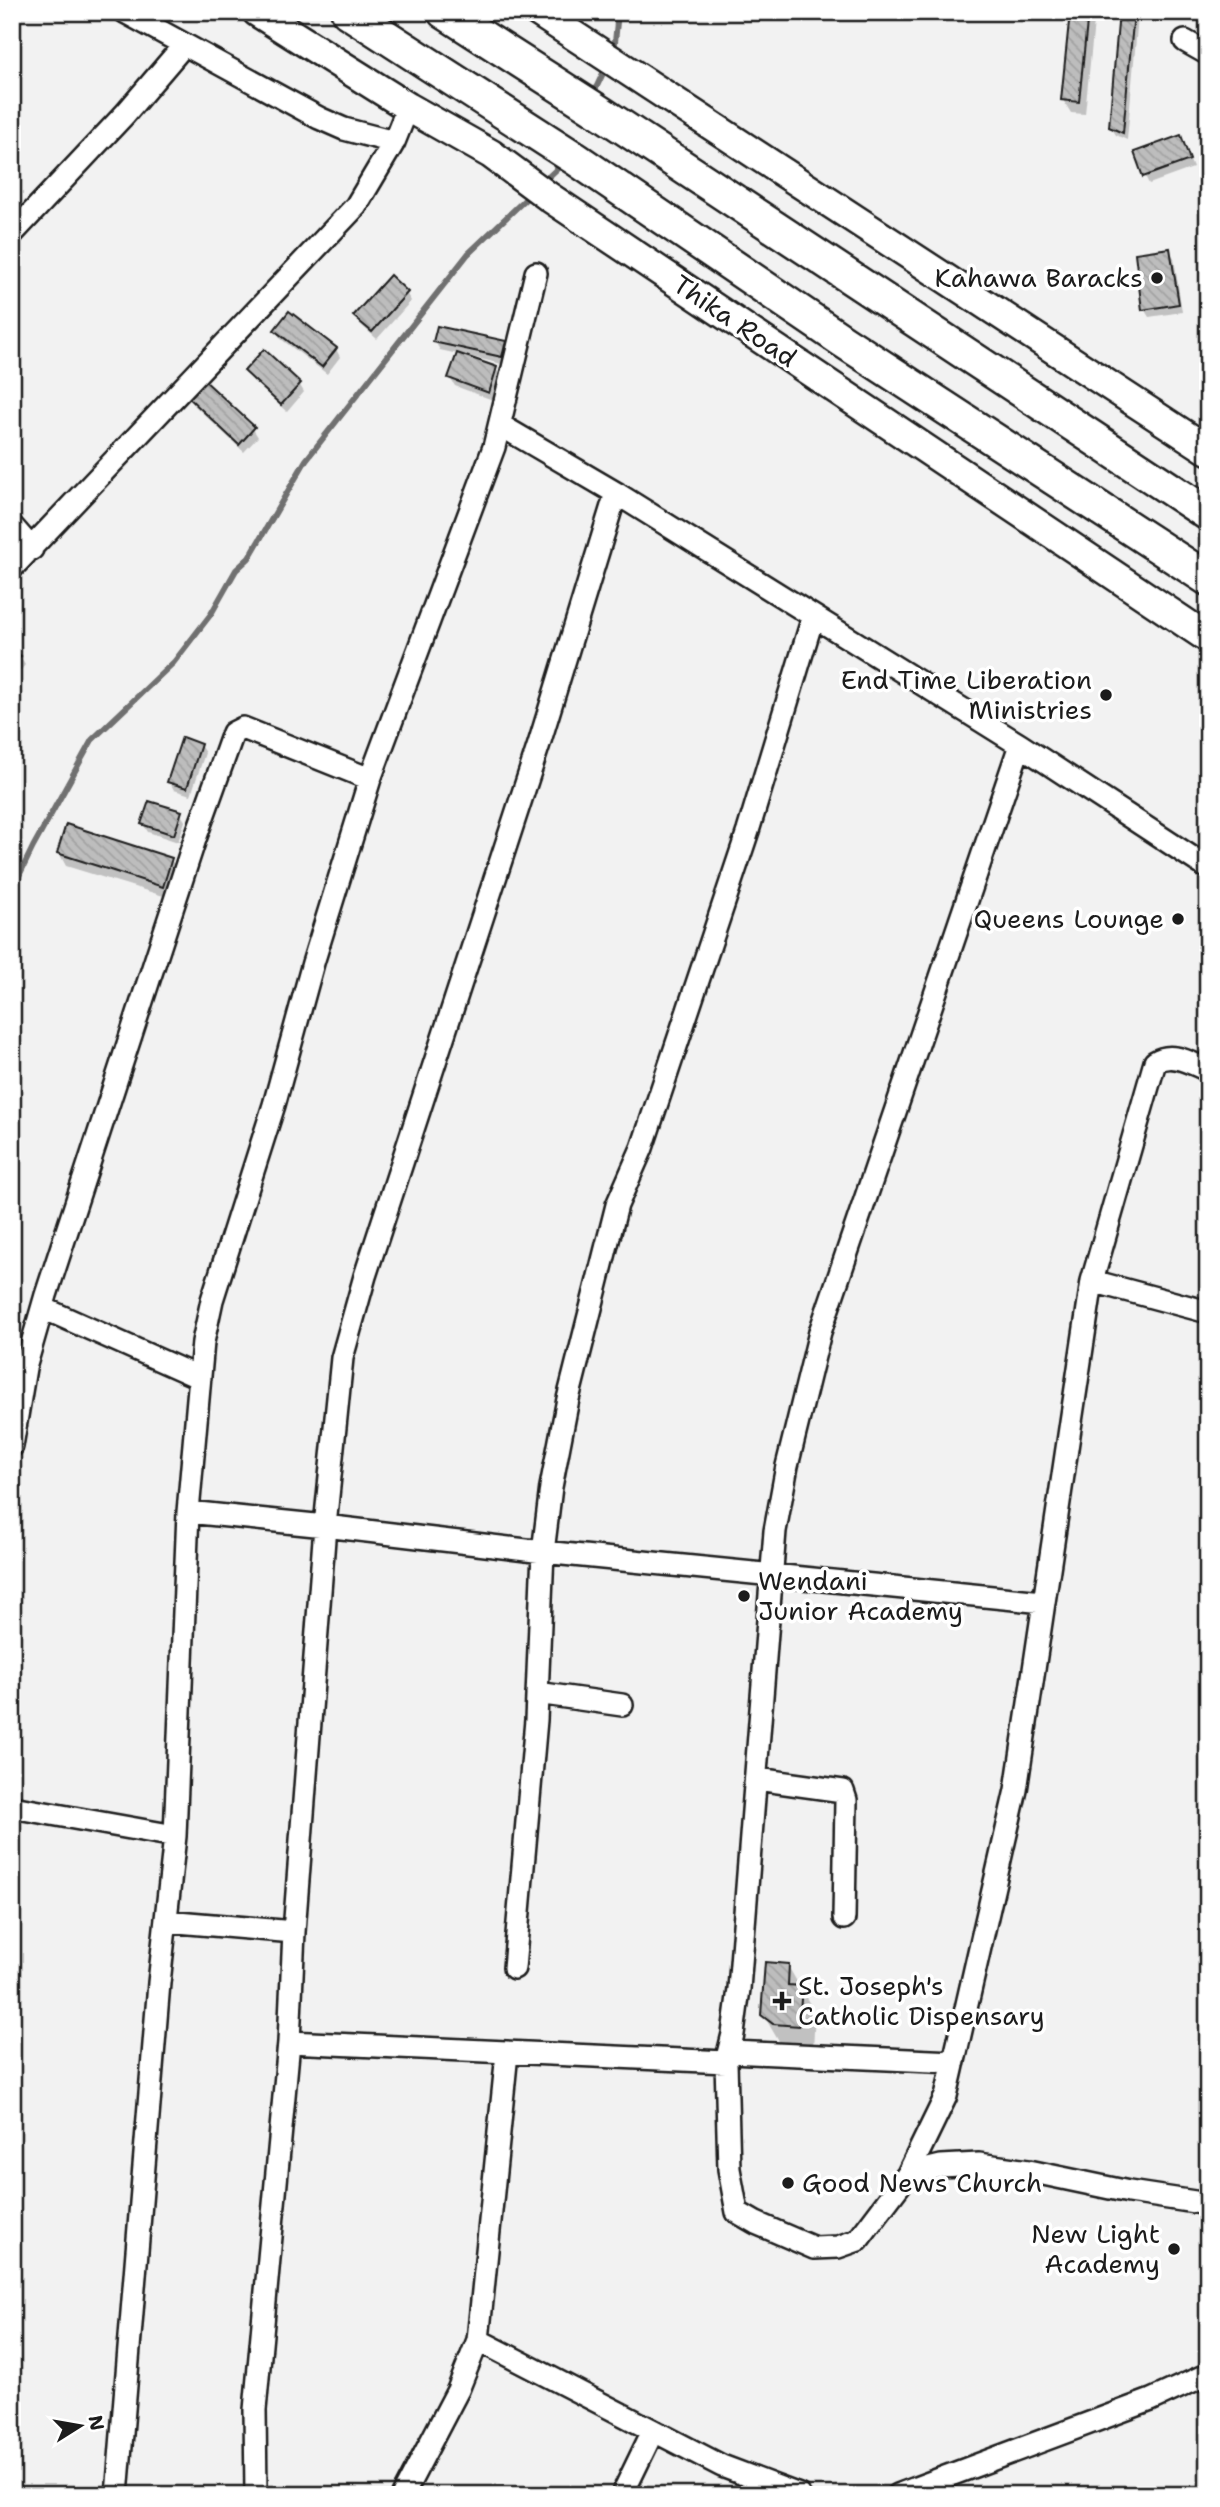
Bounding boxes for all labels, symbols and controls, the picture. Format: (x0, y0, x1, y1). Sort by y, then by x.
place label: Kahawa Baracks (935, 260, 1143, 295)
street label: Thika Road (666, 266, 804, 375)
marker: Kahawa Baracks (1149, 270, 1165, 286)
place label: End Time Liberation Ministries (841, 662, 1092, 727)
marker: End Time Liberation Ministries (1098, 687, 1114, 703)
place label: Queens Lounge (973, 901, 1164, 936)
marker: Queens Lounge (1170, 911, 1186, 927)
place label: Wendani Junior Academy (758, 1563, 963, 1628)
marker: Wendani Junior Academy (736, 1588, 752, 1604)
place label: St. Joseph's Catholic Dispensary (798, 1968, 1045, 2033)
marker: St. Joseph's Catholic Dispensary (772, 1991, 792, 2011)
place label: Good News Church (802, 2165, 1042, 2200)
marker: Good News Church (780, 2175, 796, 2191)
place label: New Light Academy (1031, 2216, 1160, 2281)
marker: New Light Academy (1166, 2241, 1182, 2257)
north arrow (46, 2392, 116, 2462)
text: N (82, 2413, 110, 2433)

